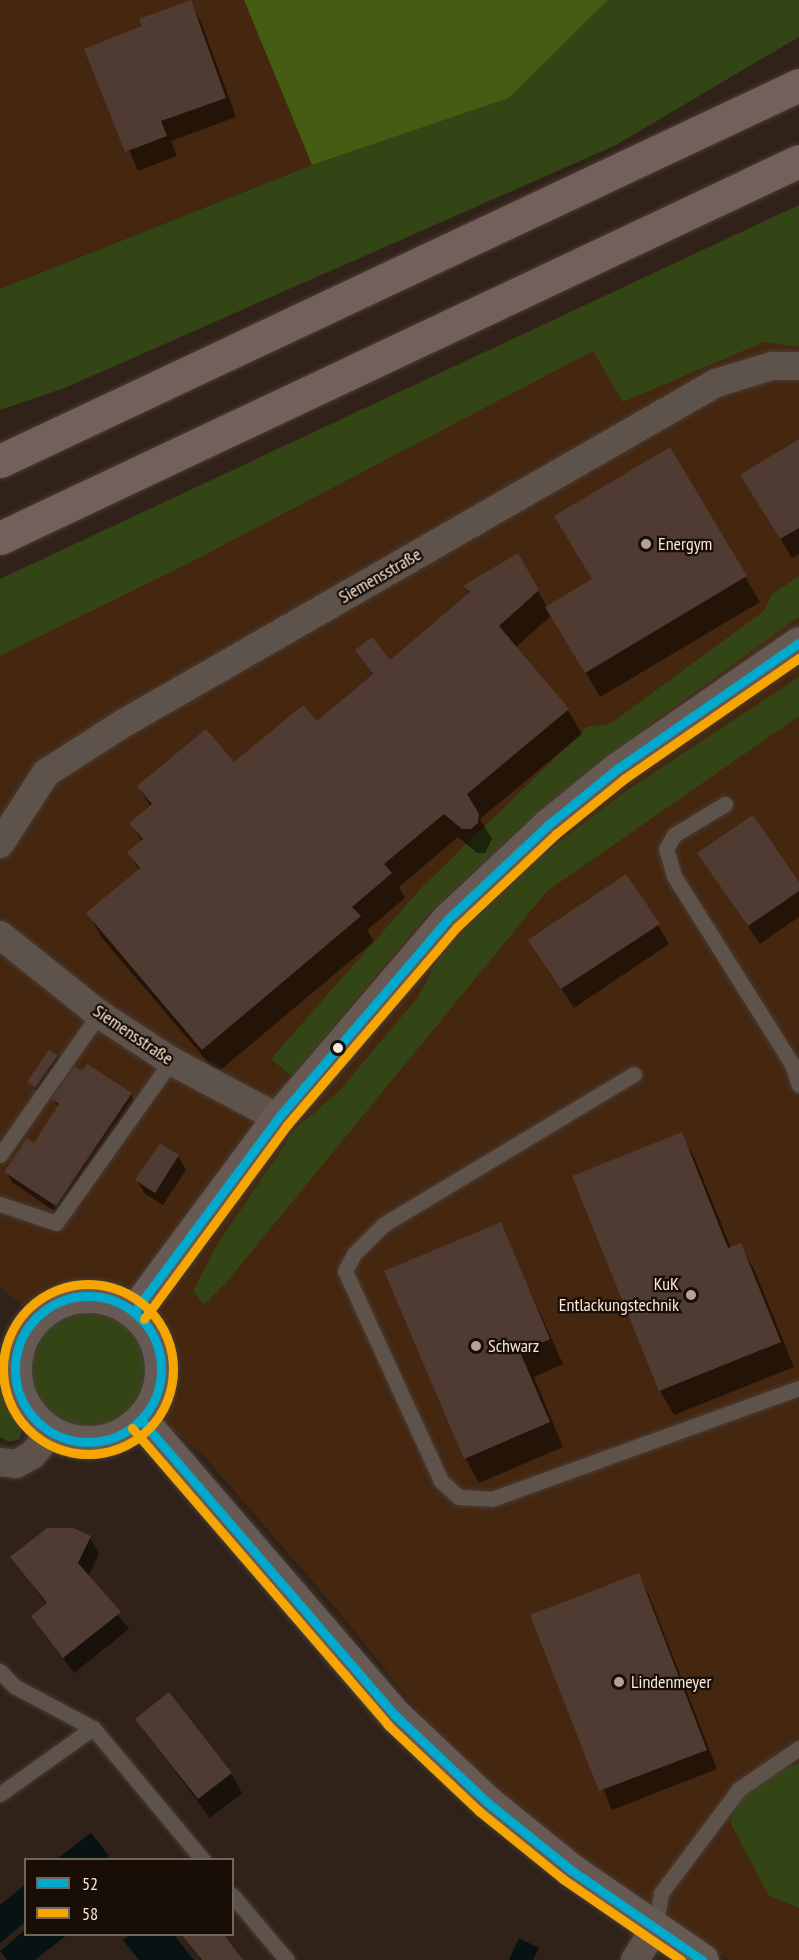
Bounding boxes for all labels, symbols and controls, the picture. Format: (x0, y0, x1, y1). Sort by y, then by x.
place label: Energym (658, 533, 712, 555)
marker: Energym (639, 537, 653, 551)
street label: Siemensstraße (335, 544, 425, 608)
street label: Siemensstraße (89, 1000, 177, 1070)
unlabelled marker (332, 1042, 344, 1054)
place label: KuK Entlackungstechnik (559, 1274, 679, 1316)
marker: KuK Entlackungstechnik (684, 1288, 698, 1302)
place label: Schwarz (488, 1335, 539, 1357)
marker: Schwarz (469, 1339, 483, 1353)
place label: Lindenmeyer (631, 1671, 711, 1693)
marker: Lindenmeyer (612, 1675, 626, 1689)
legend (24, 1858, 234, 1936)
text: 52 (82, 1872, 98, 1895)
text: 58 (82, 1902, 98, 1925)

